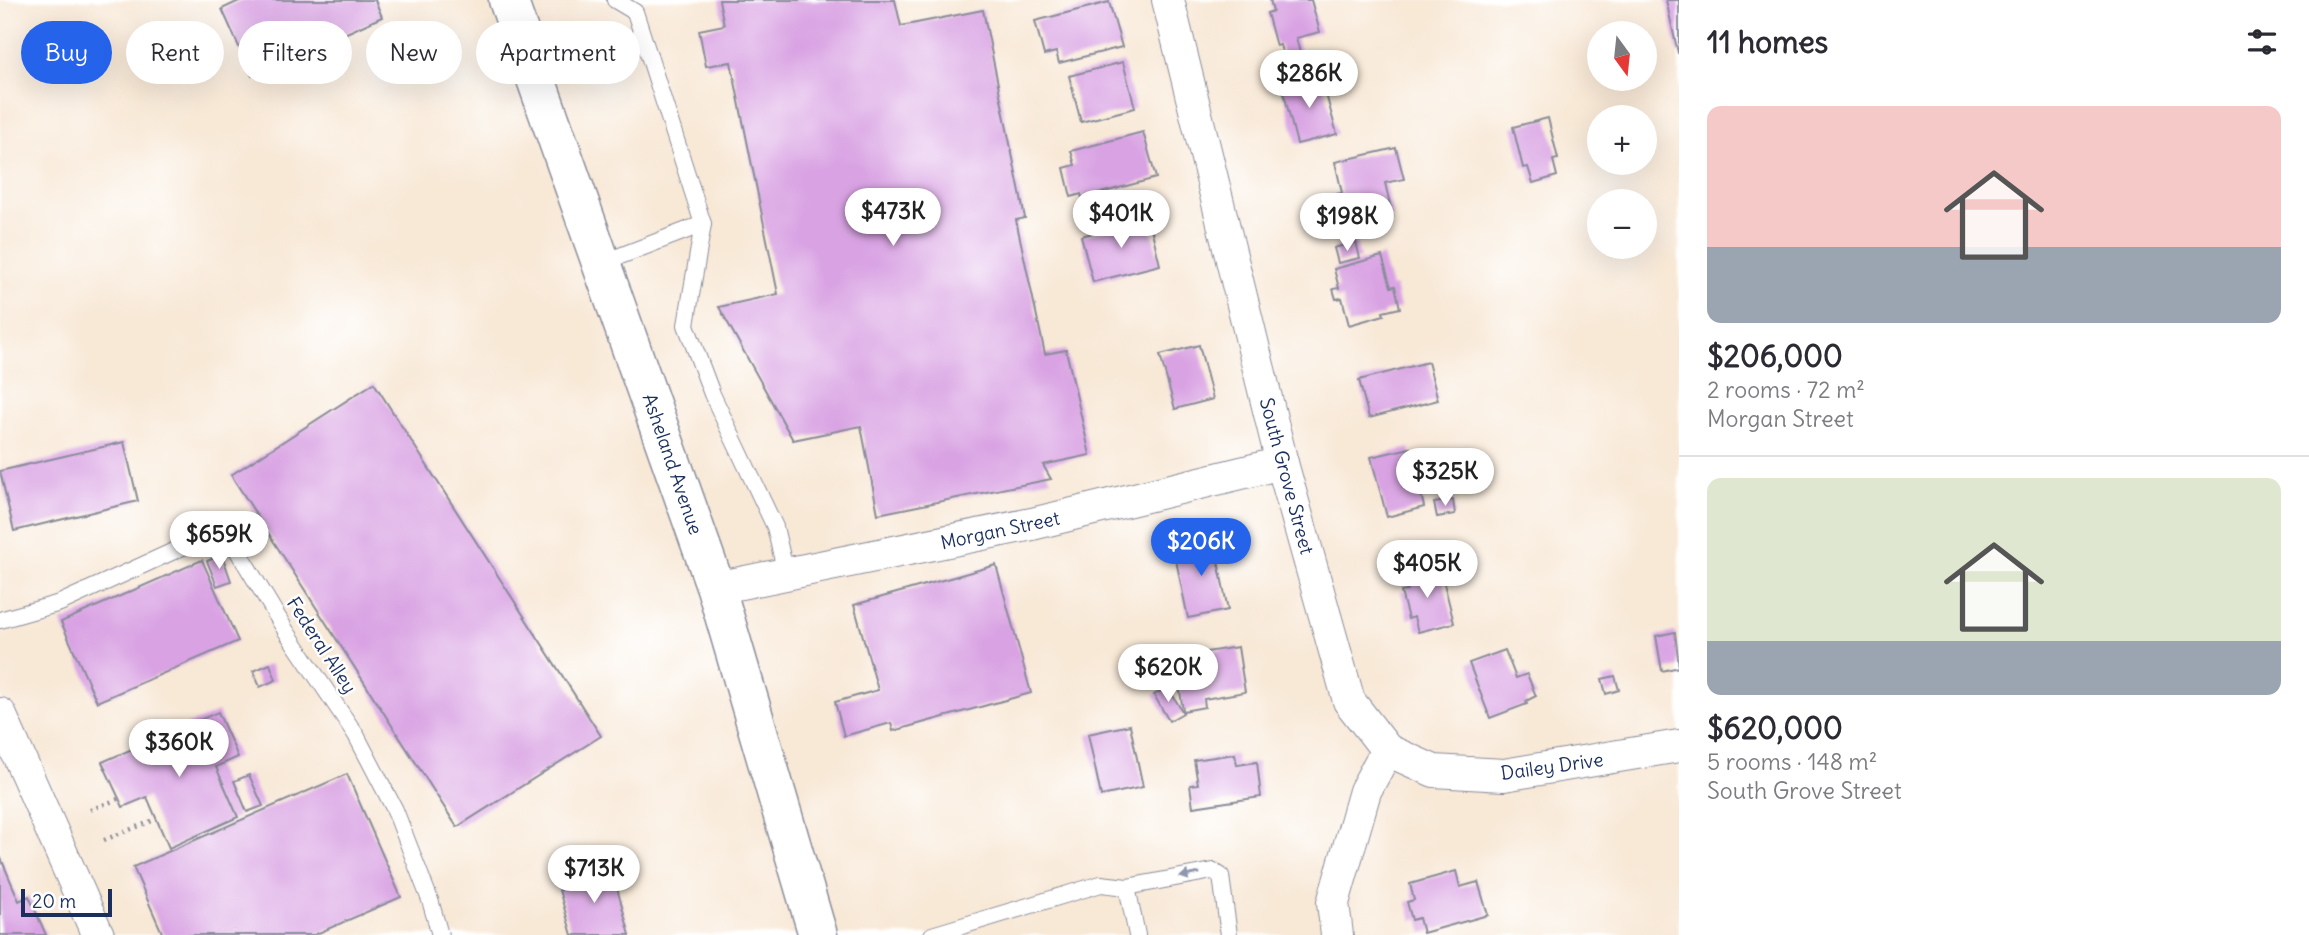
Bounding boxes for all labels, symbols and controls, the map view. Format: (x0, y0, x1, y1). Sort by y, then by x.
chip: Buy (21, 21, 112, 84)
chip: Rent (126, 21, 224, 84)
chip: Filters (238, 21, 352, 84)
chip: New (366, 21, 462, 84)
chip: Apartment (476, 21, 640, 84)
north arrow (1587, 21, 1657, 91)
map controls (1587, 21, 1657, 259)
text: 11 homes (1707, 23, 1828, 61)
icon: filters (2243, 23, 2281, 61)
pin: $286K (1260, 50, 1358, 110)
text: $286K (1276, 58, 1342, 87)
button: + (1587, 105, 1657, 175)
icon: home (1931, 152, 2057, 278)
pin: $473K (844, 188, 942, 248)
button: − (1587, 189, 1657, 259)
pin: $401K (1072, 190, 1170, 250)
pin: $198K (1298, 194, 1396, 253)
text: $473K (861, 196, 925, 225)
text: $401K (1089, 198, 1153, 227)
text: $198K (1316, 201, 1378, 230)
text: $206,000 (1707, 337, 1843, 375)
text: 2 rooms · 72 m² (1707, 375, 1865, 404)
street label: Asheland Avenue (638, 390, 708, 538)
street label: South Grove Street (1255, 395, 1319, 557)
text: Morgan Street (1707, 404, 1854, 433)
pin: $325K (1396, 448, 1494, 508)
text: $325K (1412, 456, 1478, 485)
street label: Morgan Street (938, 506, 1062, 554)
pin: $659K (170, 512, 268, 571)
pin: $206K (1152, 518, 1250, 578)
text: $659K (186, 519, 252, 548)
icon: home (1931, 524, 2057, 650)
text: $206K (1167, 526, 1235, 555)
pin: $405K (1378, 540, 1476, 600)
text: $405K (1393, 548, 1461, 577)
street label: Federal Alley (282, 592, 362, 698)
pin: $620K (1119, 644, 1217, 704)
text: $620K (1134, 652, 1202, 681)
text: $620,000 (1707, 709, 1843, 747)
pin: $360K (130, 720, 228, 779)
text: $360K (145, 727, 213, 756)
street label: Dailey Drive (1499, 747, 1605, 785)
text: 5 rooms · 148 m² (1707, 747, 1877, 776)
text: South Grove Street (1707, 776, 1902, 805)
pin: $713K (545, 846, 643, 905)
text: $713K (564, 853, 624, 882)
one-way arrow (1179, 870, 1201, 881)
scale bar (21, 886, 112, 918)
text: 20 m (32, 889, 76, 913)

